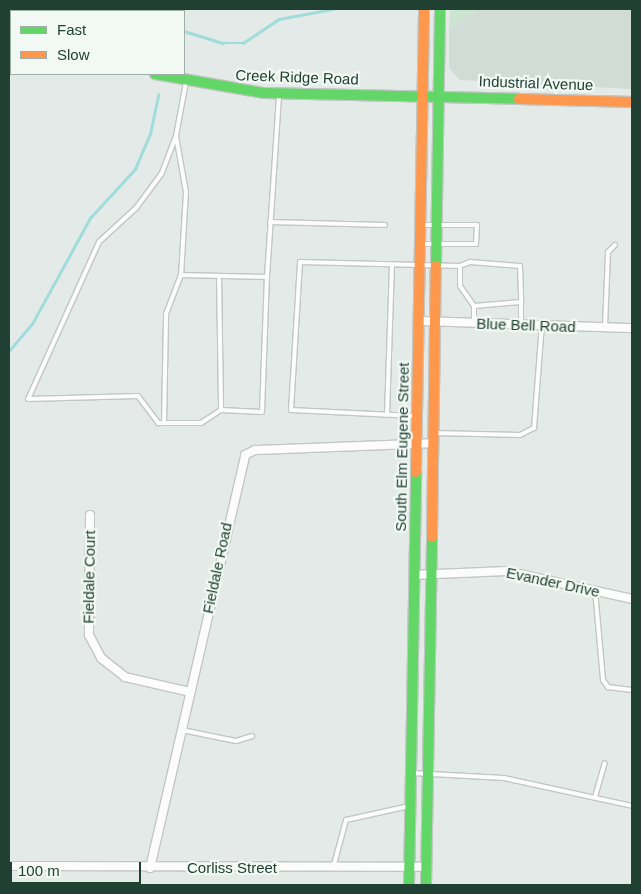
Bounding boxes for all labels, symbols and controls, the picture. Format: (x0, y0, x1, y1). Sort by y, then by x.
legend (10, 10, 185, 75)
text: Fast (57, 21, 86, 38)
text: Slow (57, 46, 90, 63)
street label: Creek Ridge Road (235, 66, 359, 88)
street label: Industrial Avenue (478, 72, 594, 94)
street label: Blue Bell Road (476, 314, 576, 336)
street label: South Elm Eugene Street (392, 362, 412, 532)
street label: Fieldale Road (199, 521, 235, 615)
street label: Fieldale Court (79, 530, 99, 624)
street label: Evander Drive (505, 563, 601, 601)
scale bar (12, 852, 144, 884)
street label: Corliss Street (187, 859, 277, 877)
text: 100 m (18, 862, 60, 879)

